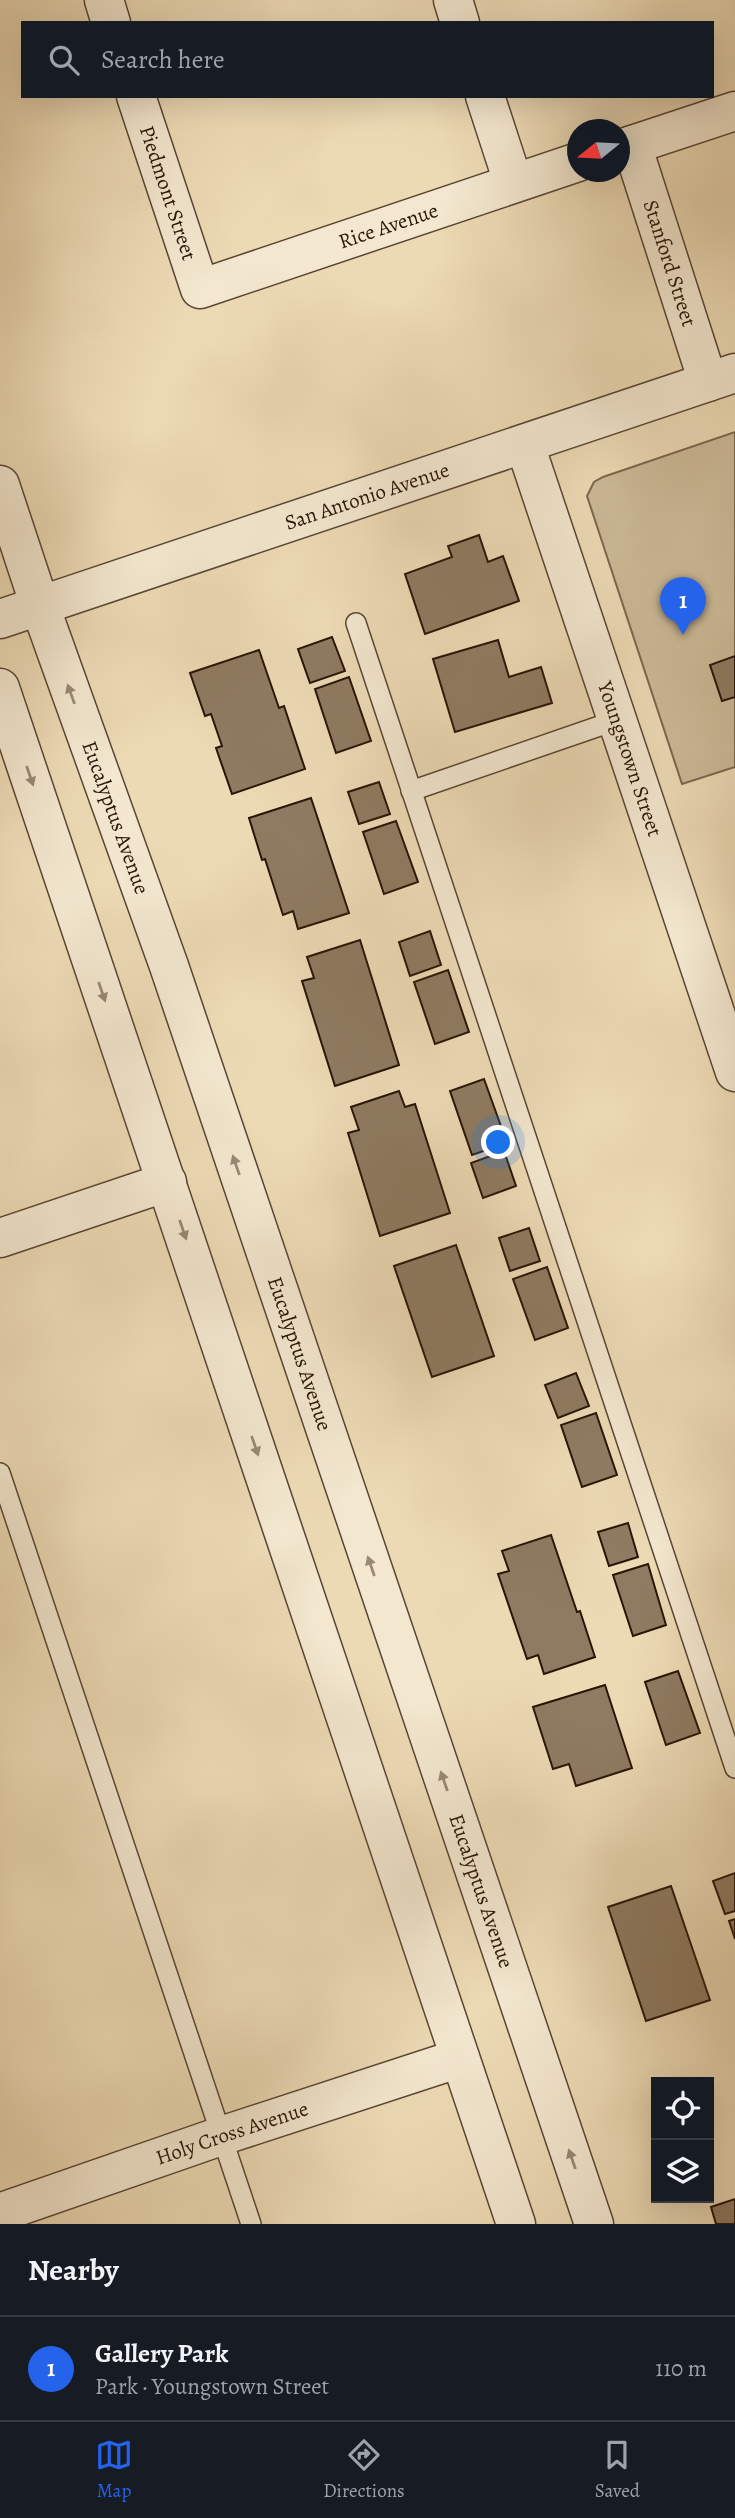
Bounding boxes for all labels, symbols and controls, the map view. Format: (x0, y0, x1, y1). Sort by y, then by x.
search box (21, 21, 714, 98)
icon: search (45, 41, 83, 79)
text: Search here (101, 42, 225, 77)
north arrow (567, 119, 630, 182)
street label: Piedmont Street (133, 122, 203, 264)
street label: Rice Avenue (335, 196, 442, 255)
street label: Stanford Street (636, 196, 703, 330)
street label: San Antonio Avenue (281, 456, 453, 537)
pin: 1 (660, 577, 706, 635)
street label: Youngstown Street (591, 677, 669, 840)
one-way arrow (66, 684, 77, 705)
street label: Eucalyptus Avenue (75, 737, 156, 898)
one-way arrow (25, 766, 36, 787)
one-way arrow (97, 981, 108, 1002)
your location (481, 1125, 515, 1159)
one-way arrow (230, 1154, 241, 1175)
one-way arrow (178, 1220, 189, 1241)
street label: Eucalyptus Avenue (261, 1273, 339, 1434)
one-way arrow (250, 1436, 261, 1457)
one-way arrow (365, 1555, 376, 1576)
one-way arrow (438, 1771, 449, 1792)
street label: Eucalyptus Avenue (442, 1810, 520, 1972)
map controls (651, 2077, 714, 2203)
button: locate (651, 2077, 714, 2140)
street label: Holy Cross Avenue (152, 2094, 312, 2172)
button: layers (651, 2140, 714, 2203)
one-way arrow (566, 2149, 577, 2170)
text: Nearby (28, 2250, 119, 2290)
text: Gallery Park (95, 2336, 229, 2371)
text: 1 (47, 2353, 55, 2384)
text: 110 m (655, 2353, 707, 2384)
text: Park · Youngstown Street (95, 2371, 329, 2402)
tab: Map (95, 2436, 133, 2504)
tab: Directions (323, 2436, 405, 2504)
tab: Saved (595, 2436, 640, 2504)

